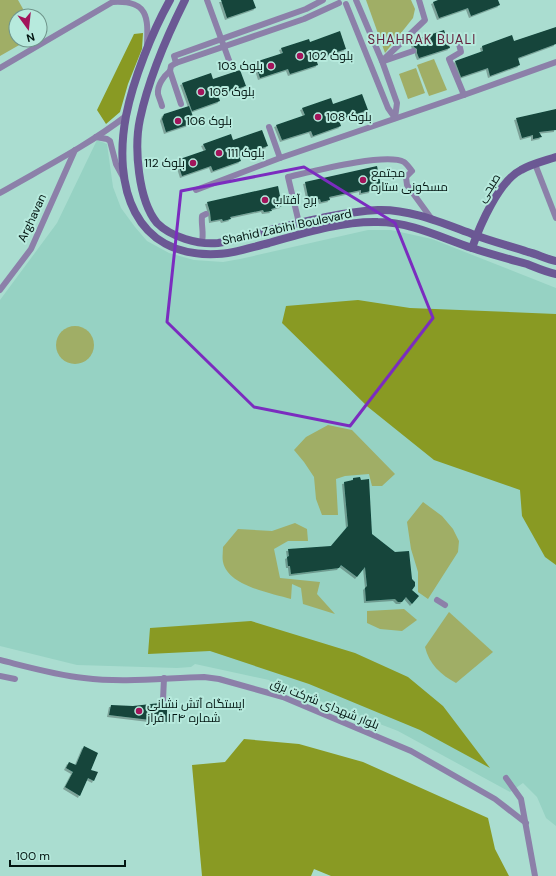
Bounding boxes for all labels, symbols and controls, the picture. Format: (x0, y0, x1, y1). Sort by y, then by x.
north arrow (8, 8, 48, 48)
text: N (25, 30, 36, 45)
district label: SHAHRAK BUALI (368, 31, 476, 48)
place label: بلوک 102 (308, 48, 353, 64)
marker: بلوک 102 (295, 51, 305, 61)
place label: بلوک 103 (218, 58, 263, 74)
marker: بلوک 103 (266, 61, 276, 71)
place label: بلوک 105 (209, 84, 255, 100)
marker: بلوک 105 (196, 87, 206, 97)
place label: بلوک 108 (326, 109, 372, 125)
marker: بلوک 108 (313, 112, 323, 122)
place label: بلوک 106 (186, 113, 232, 129)
marker: بلوک 106 (173, 116, 183, 126)
place label: بلوک 111 (227, 145, 265, 161)
marker: بلوک 111 (214, 148, 224, 158)
place label: بلوک 112 (144, 155, 185, 171)
marker: بلوک 112 (188, 158, 198, 168)
place label: مجتمع مسکونی ستاره (371, 165, 448, 195)
street label: صبحی (474, 171, 504, 205)
marker: مجتمع مسکونی ستاره (358, 175, 368, 185)
street label: Arghavan (14, 191, 50, 245)
place label: برج آفتاب (273, 192, 317, 208)
marker: برج آفتاب (260, 195, 270, 205)
street label: Shahid Zabihi Boulevard (221, 205, 353, 249)
street label: بلوار شهدای شرکت برق (268, 675, 382, 733)
place label: ایستگاه آتش نشانی شماره ۱۲۴ فراز (146, 696, 245, 726)
marker: ایستگاه آتش نشانی شماره ۱۲۴ فراز (134, 706, 144, 716)
scale bar (10, 842, 125, 868)
text: 100 m (16, 848, 50, 864)

